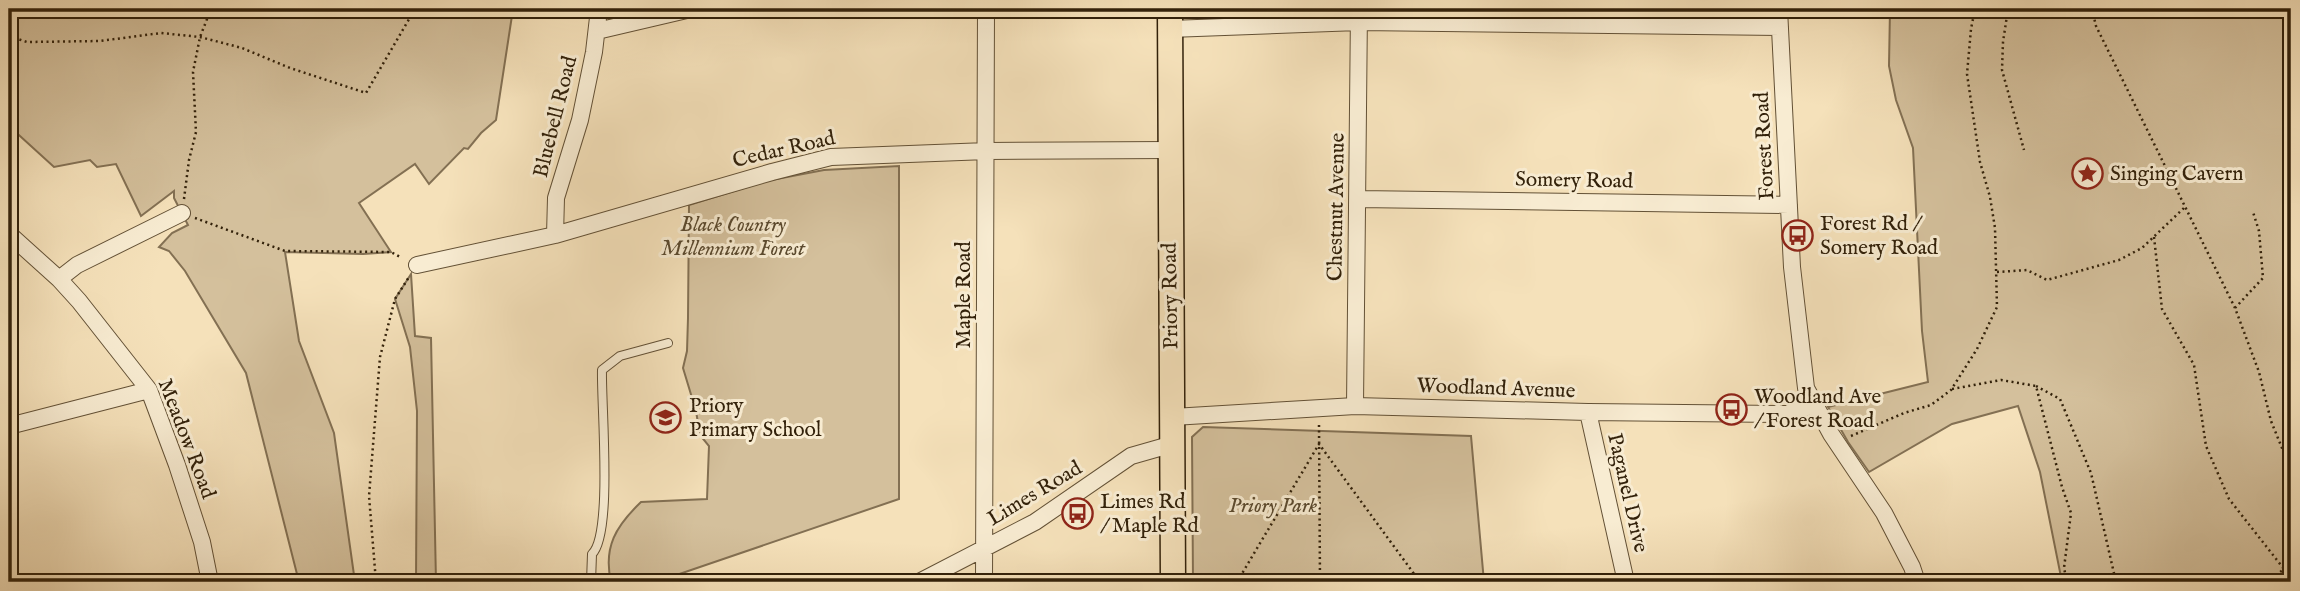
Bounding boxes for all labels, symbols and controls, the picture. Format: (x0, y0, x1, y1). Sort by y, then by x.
street label: Bluebell Road (528, 53, 584, 181)
street label: Forest Road (1749, 90, 1781, 201)
street label: Cedar Road (730, 125, 839, 175)
street label: Chestnut Avenue (1322, 132, 1352, 281)
place icon: Singing Cavern (2070, 157, 2104, 191)
place label: Singing Cavern (2110, 161, 2243, 188)
street label: Somery Road (1515, 166, 1634, 196)
place label: Forest Rd / Somery Road (1820, 211, 1939, 262)
park label: Black Country Millennium Forest (661, 212, 806, 263)
bus stop icon: Forest Rd / Somery Road (1780, 219, 1814, 253)
street label: Maple Road (951, 240, 978, 349)
street label: Priory Road (1157, 242, 1185, 350)
street label: Woodland Avenue (1416, 373, 1576, 405)
street label: Meadow Road (151, 375, 222, 504)
place label: Woodland Ave / Forest Road (1754, 384, 1882, 435)
bus stop icon: Woodland Ave / Forest Road (1714, 392, 1748, 426)
place label: Priory Primary School (689, 393, 822, 444)
school or university icon: Priory Primary School (649, 401, 683, 435)
street label: Paganel Drive (1600, 431, 1654, 556)
street label: Limes Road (983, 455, 1088, 533)
place label: Limes Rd / Maple Rd (1100, 489, 1200, 540)
park label: Priory Park (1229, 493, 1318, 520)
bus stop icon: Limes Rd / Maple Rd (1060, 497, 1094, 531)

